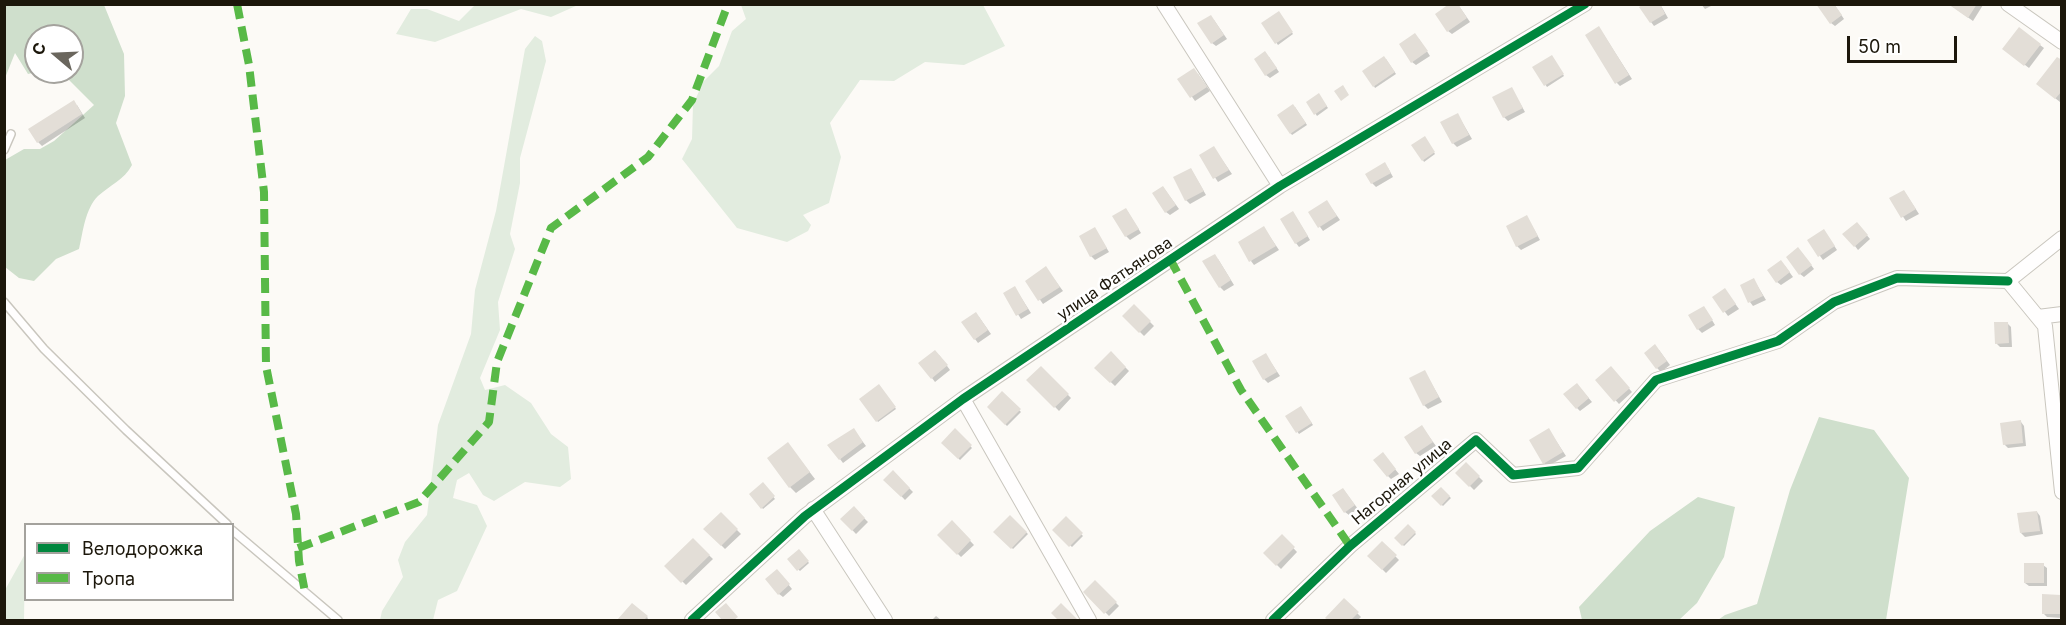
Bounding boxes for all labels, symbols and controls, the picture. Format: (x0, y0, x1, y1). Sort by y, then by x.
north arrow (24, 24, 84, 84)
scale bar (1850, 24, 1960, 62)
text: 50 m (1858, 36, 1901, 57)
text: С (27, 40, 50, 58)
street label: улица Фатьянова (1054, 233, 1176, 325)
street label: Нагорная улица (1348, 435, 1456, 529)
legend (24, 523, 234, 601)
text: Велодорожка (82, 538, 203, 559)
text: Тропа (82, 568, 135, 589)

